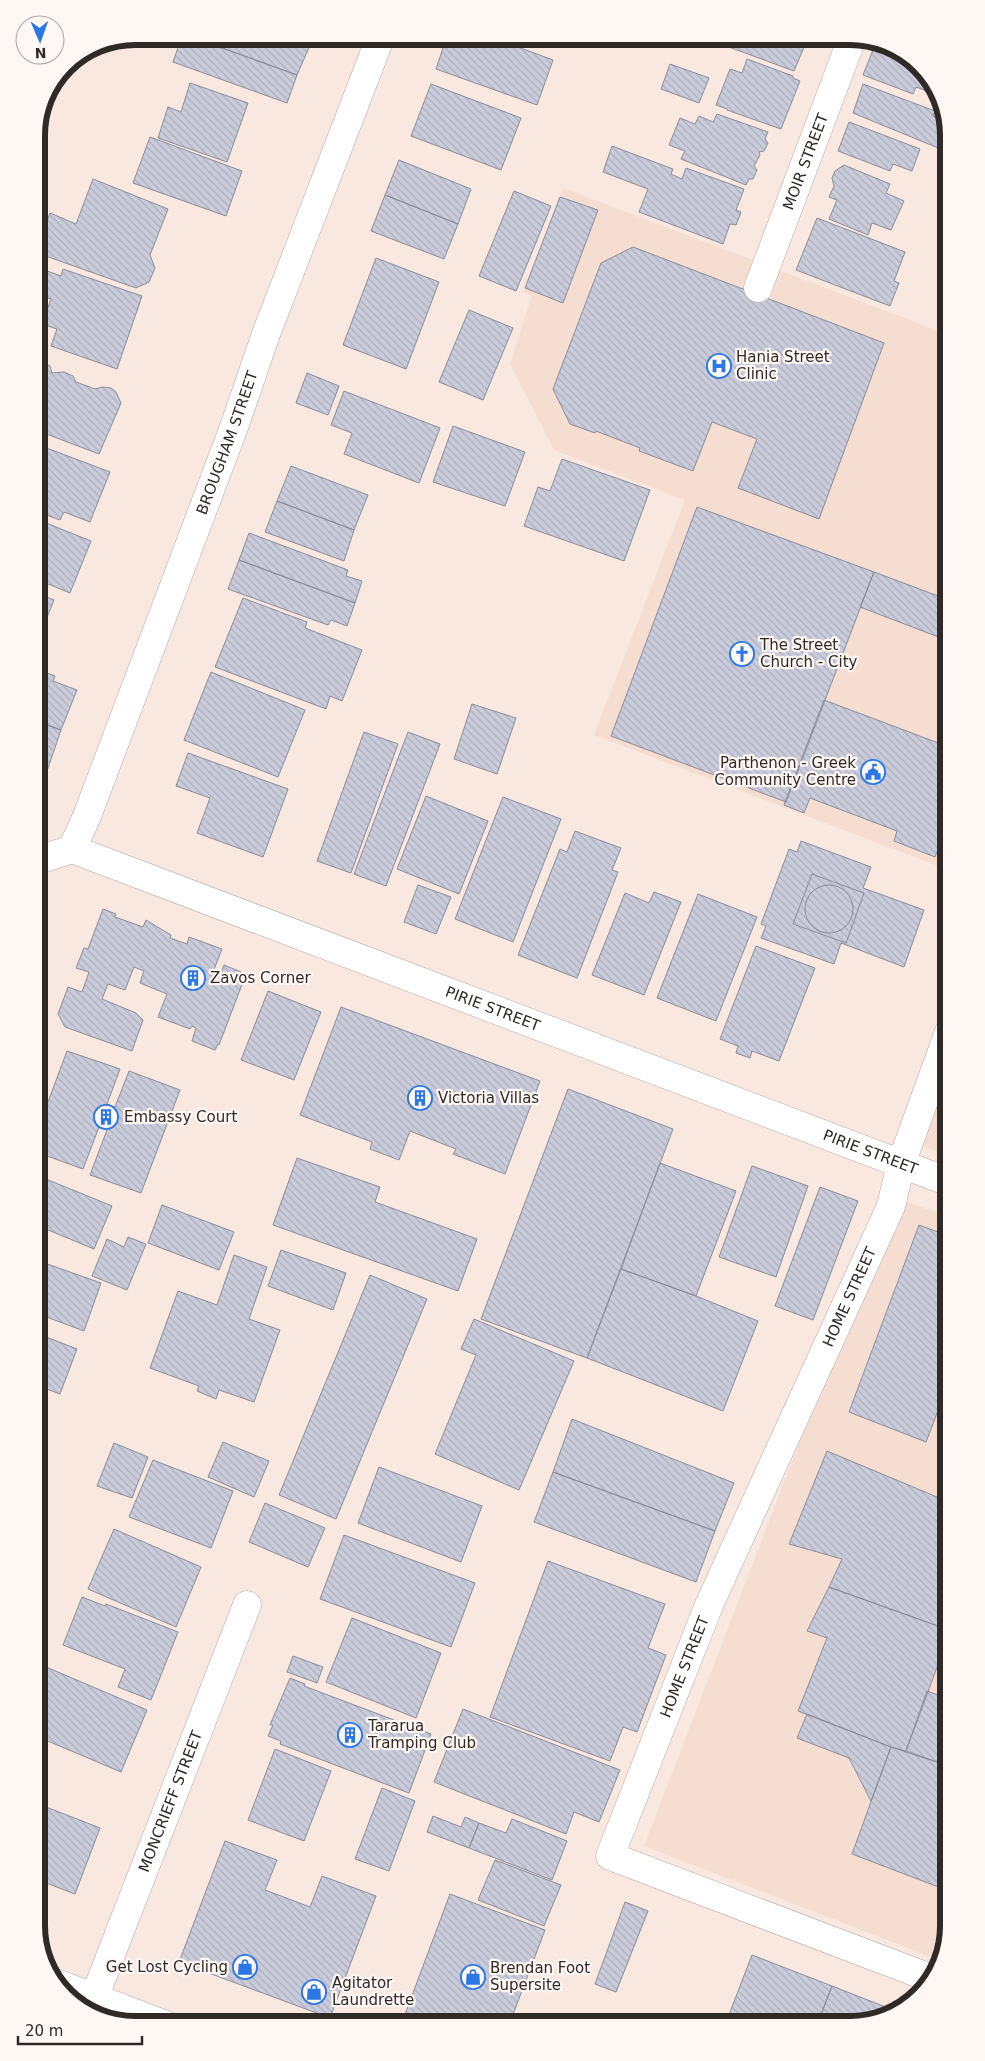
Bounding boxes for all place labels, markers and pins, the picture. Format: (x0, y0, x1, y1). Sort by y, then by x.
place label: Hania Street Clinic (736, 348, 830, 383)
hospital icon: Hania Street Clinic (706, 353, 732, 379)
place label: The Street Church - City (759, 636, 858, 671)
church icon: The Street Church - City (729, 641, 755, 667)
place label: Parthenon - Greek Community Centre (714, 754, 856, 789)
public building icon: Parthenon - Greek Community Centre (860, 759, 886, 785)
building icon: Zavos Corner (180, 965, 206, 991)
place label: Zavos Corner (210, 969, 311, 987)
building icon: Victoria Villas (407, 1085, 433, 1111)
place label: Victoria Villas (438, 1089, 539, 1107)
building icon: Embassy Court (93, 1104, 119, 1130)
place label: Embassy Court (124, 1108, 237, 1126)
place label: Tararua Tramping Club (367, 1717, 476, 1752)
building icon: Tararua Tramping Club (337, 1722, 363, 1748)
shop icon: Get Lost Cycling (232, 1954, 258, 1980)
place label: Get Lost Cycling (106, 1958, 228, 1976)
place label: Brendan Foot Supersite (490, 1959, 590, 1994)
shop icon: Brendan Foot Supersite (460, 1964, 486, 1990)
place label: Agitator Laundrette (332, 1974, 414, 2009)
shop icon: Agitator Laundrette (301, 1979, 327, 2005)

